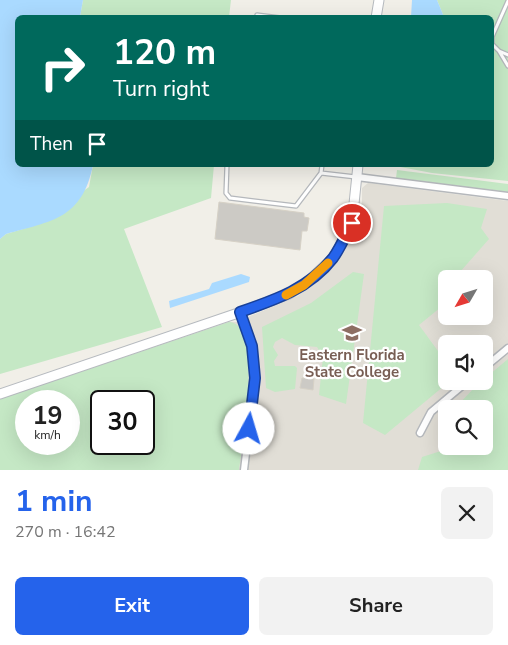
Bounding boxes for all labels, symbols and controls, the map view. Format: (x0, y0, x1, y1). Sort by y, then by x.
text: 120 m (113, 29, 216, 76)
icon: right (30, 35, 95, 100)
text: Turn right (113, 74, 209, 104)
icon: arrive (83, 130, 111, 158)
text: Then (30, 131, 73, 157)
pin (331, 202, 373, 244)
icon: arrive (338, 209, 366, 237)
north arrow (438, 270, 492, 325)
map controls (438, 270, 493, 455)
school or university icon: Eastern Florida State College (341, 322, 363, 344)
button: sound (438, 335, 493, 390)
place label: Eastern Florida State College (299, 345, 405, 382)
speed limit sign: 30 (90, 390, 155, 455)
text: 19 (32, 399, 63, 433)
button: search (438, 400, 493, 455)
position arrow (222, 402, 274, 454)
text: km/h (34, 427, 61, 443)
text: 1 min (15, 481, 93, 522)
button: close (441, 487, 493, 539)
text: 270 m · 16:42 (15, 521, 116, 543)
button: Exit (15, 577, 249, 635)
button: Share (259, 577, 493, 635)

